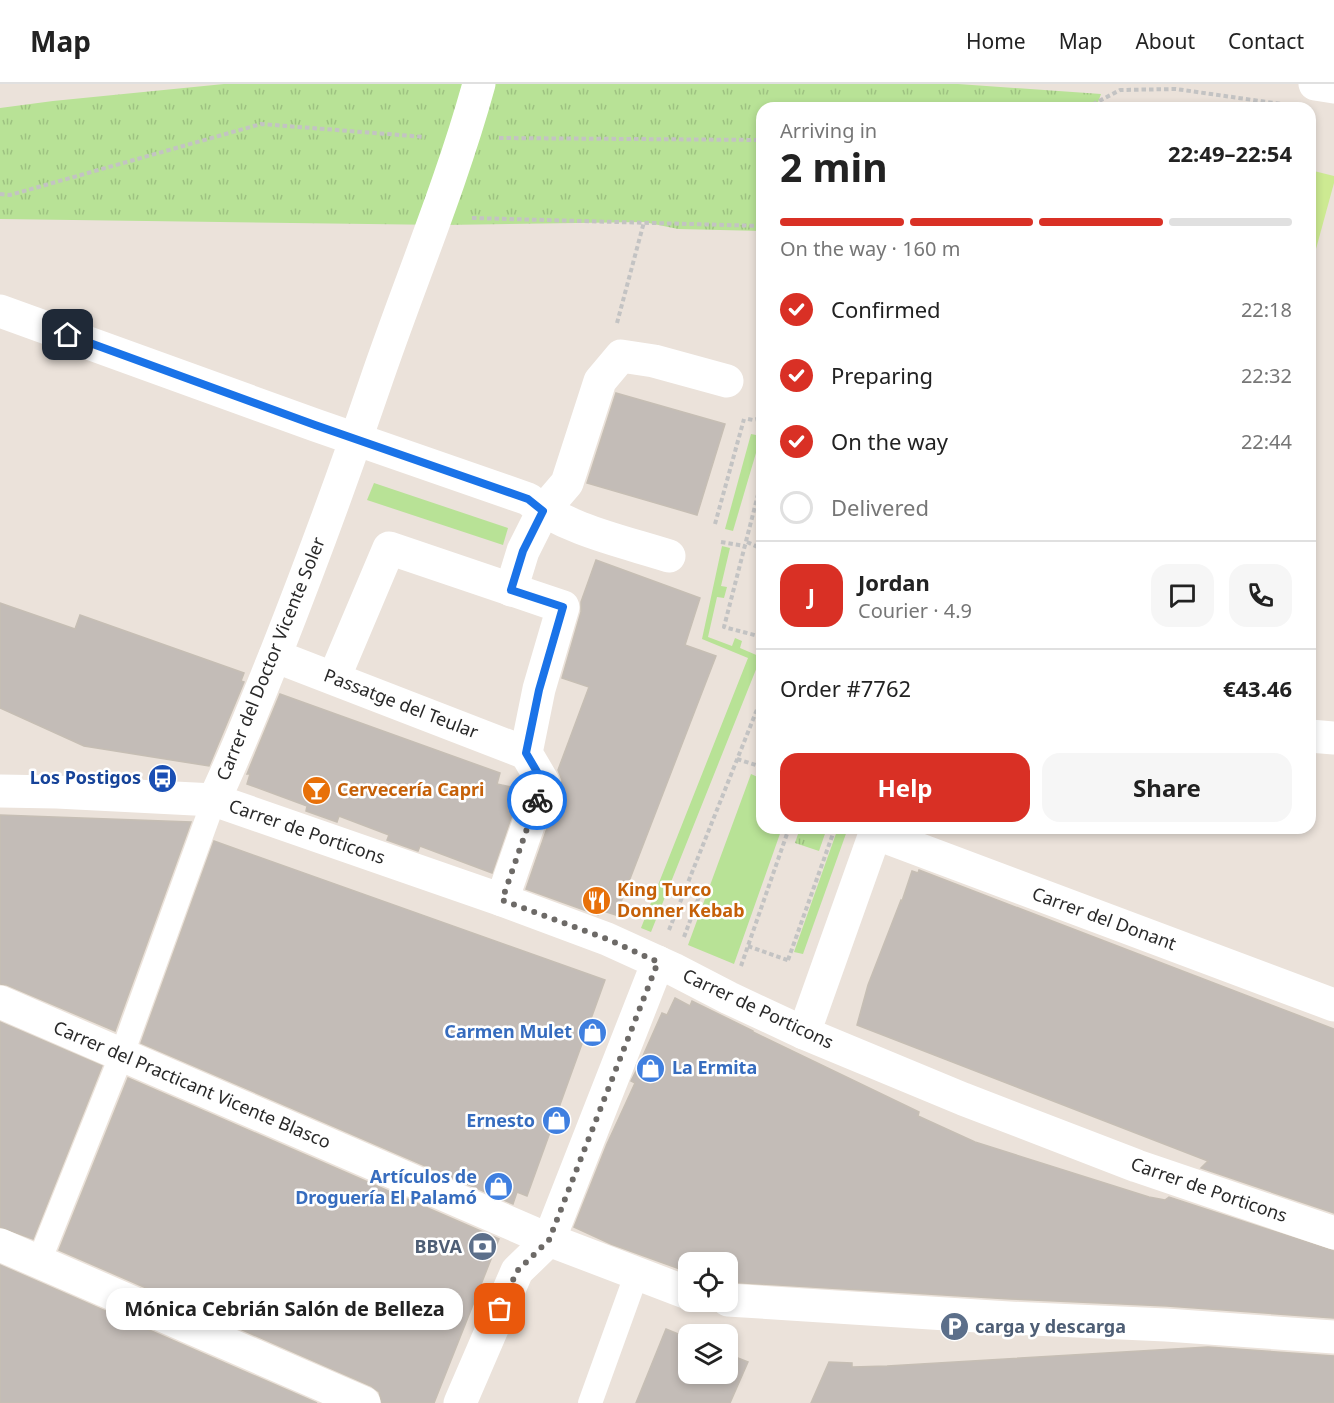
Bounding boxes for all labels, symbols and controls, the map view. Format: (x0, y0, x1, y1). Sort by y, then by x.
text: Map (30, 22, 91, 60)
text: Home (966, 27, 1026, 55)
text: Map (1059, 27, 1102, 55)
text: About (1135, 27, 1195, 55)
text: Contact (1228, 27, 1304, 55)
text: Arriving in (780, 117, 877, 144)
text: 22:49–22:54 (1168, 138, 1292, 168)
text: 2 min (780, 140, 887, 193)
text: On the way · 160 m (780, 235, 960, 262)
icon: check (780, 293, 813, 326)
text: Confirmed (831, 294, 941, 324)
text: 22:18 (1241, 296, 1292, 323)
pin (42, 309, 93, 360)
icon: home (51, 318, 84, 351)
icon: check (780, 359, 813, 392)
text: Preparing (831, 360, 933, 390)
text: 22:32 (1241, 362, 1292, 389)
icon: check (780, 425, 813, 458)
text: On the way (831, 426, 948, 456)
text: 22:44 (1241, 428, 1292, 455)
text: Delivered (831, 492, 929, 522)
street label: Carrer del Doctor Vicente Soler (210, 533, 330, 784)
button: chat (1151, 564, 1214, 627)
button: phone (1229, 564, 1292, 627)
text: Jordan (858, 567, 930, 597)
text: J (808, 580, 815, 610)
text: Courier · 4.9 (858, 597, 972, 624)
street label: Passatge del Teular (321, 663, 482, 744)
text: Order #7762 (780, 673, 911, 703)
text: €43.46 (1223, 673, 1292, 703)
button: Help (780, 753, 1030, 822)
button: Share (1042, 753, 1292, 822)
bus stop icon: Los Postigos (146, 762, 178, 794)
place label: Los Postigos (30, 765, 141, 789)
courier (507, 770, 567, 830)
bar icon: Cervecería Capri (300, 774, 332, 806)
place label: Cervecería Capri (337, 777, 484, 801)
icon: bike (521, 784, 554, 817)
street label: Carrer de Porticons (226, 793, 389, 869)
place label: King Turco Donner Kebab (617, 877, 745, 922)
street label: Carrer del Donant (1029, 881, 1180, 955)
restaurant icon: King Turco Donner Kebab (580, 884, 612, 916)
street label: Carrer de Porticons (679, 963, 838, 1054)
street label: Carrer del Practicant Vicente Blasco (50, 1015, 335, 1154)
shop icon: Carmen Mulet (577, 1016, 609, 1048)
place label: Carmen Mulet (444, 1019, 572, 1043)
shop icon: La Ermita (635, 1052, 667, 1084)
place label: La Ermita (672, 1055, 757, 1079)
shop icon: Ernesto (540, 1105, 572, 1137)
place label: Ernesto (466, 1108, 535, 1132)
street label: Carrer de Porticons (1128, 1151, 1291, 1227)
place label: Artículos de Droguería El Palamó (295, 1164, 477, 1209)
shop icon: Artículos de Droguería El Palamó (482, 1171, 514, 1203)
bank icon: BBVA (467, 1231, 499, 1263)
place label: BBVA (415, 1234, 463, 1258)
map controls (678, 1252, 738, 1384)
button: locate (678, 1252, 738, 1312)
pin (474, 1283, 525, 1334)
callout: Mónica Cebrián Salón de Belleza (107, 1288, 464, 1330)
icon: bag (483, 1292, 516, 1325)
text: Mónica Cebrián Salón de Belleza (124, 1295, 445, 1322)
parking icon: carga y descarga (938, 1311, 970, 1343)
place label: carga y descarga (975, 1314, 1126, 1338)
button: layers (678, 1324, 738, 1384)

